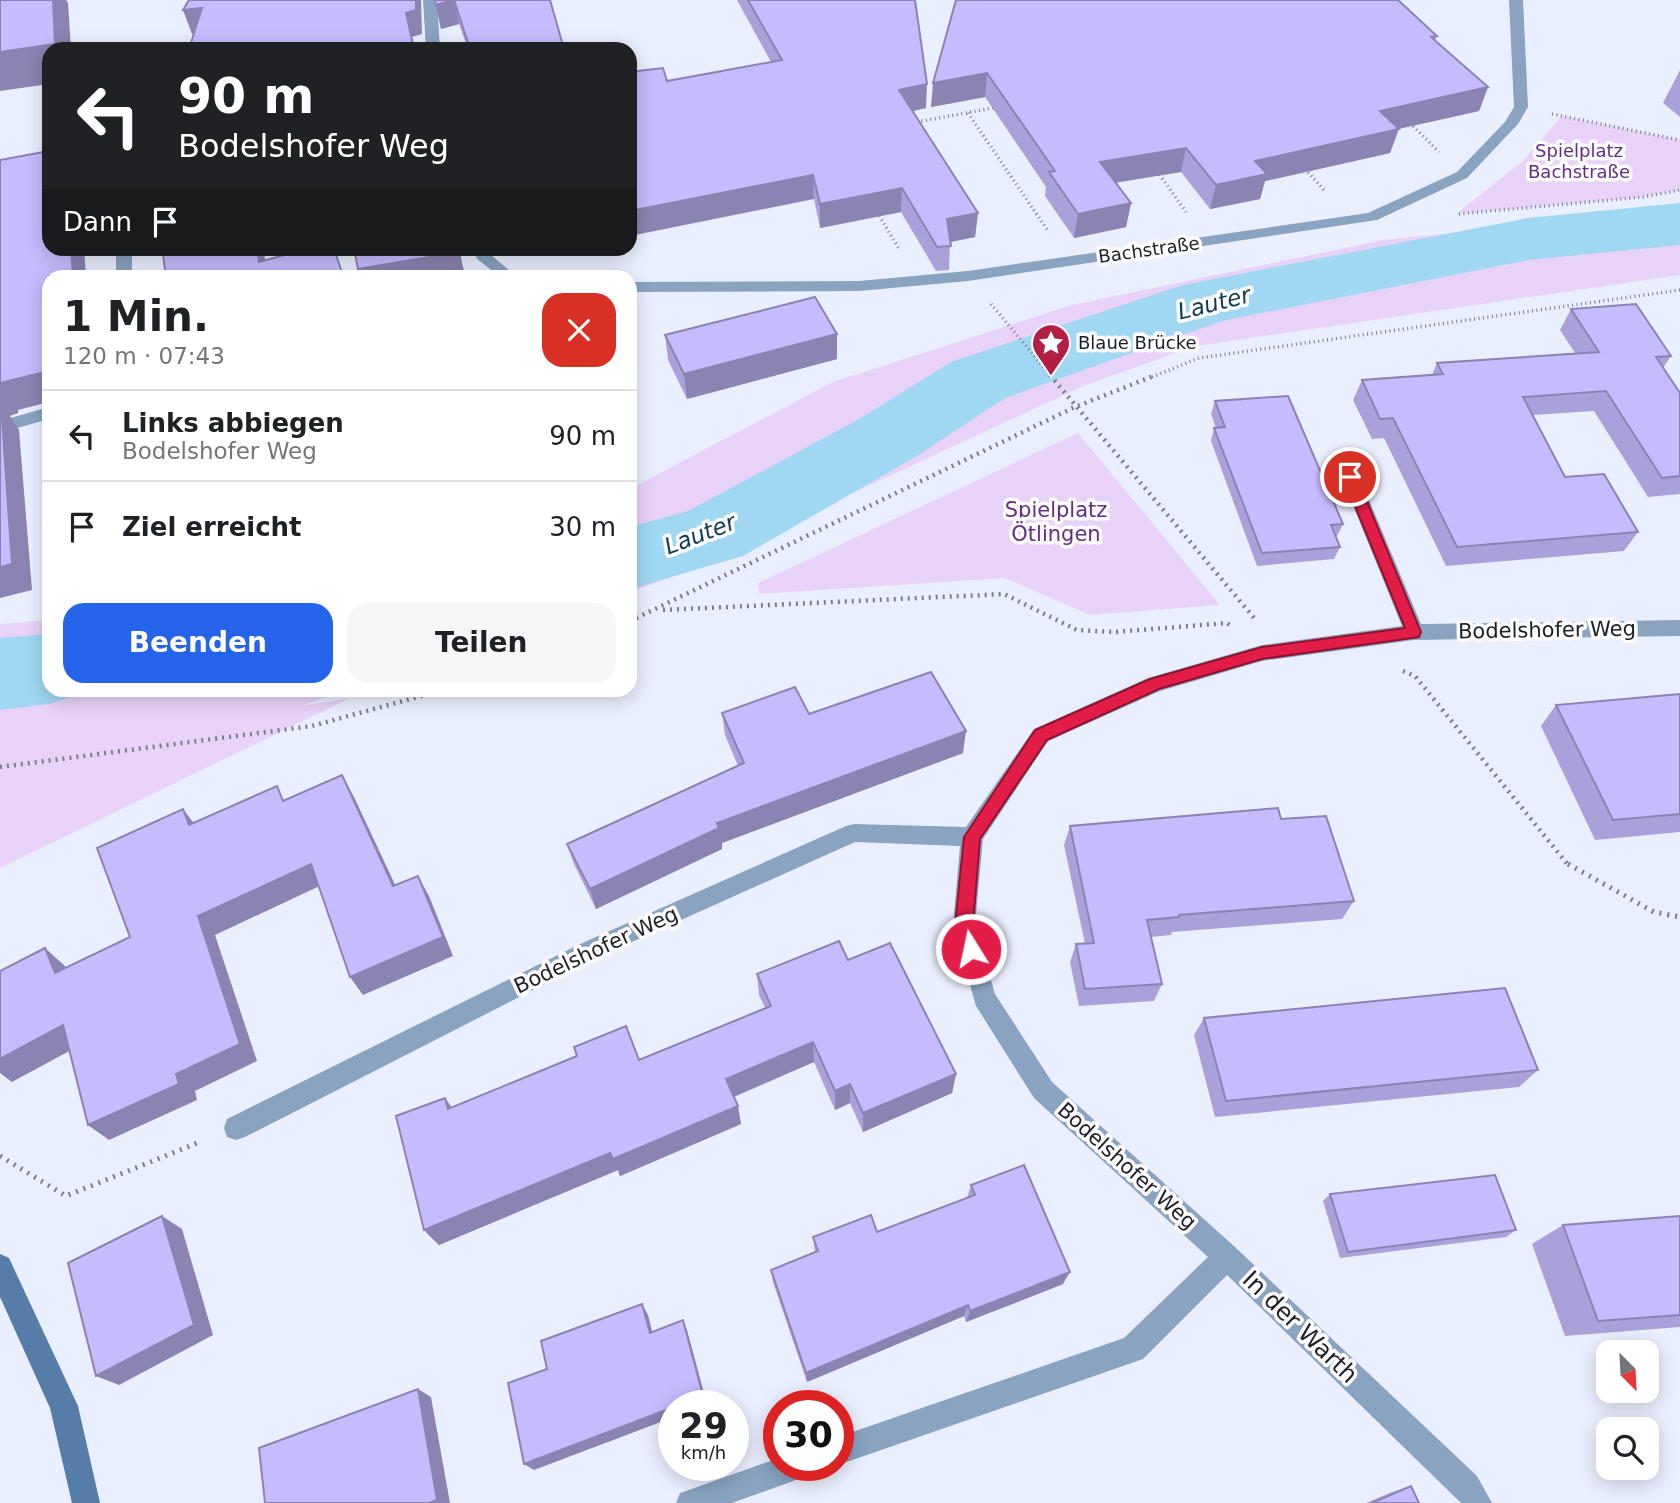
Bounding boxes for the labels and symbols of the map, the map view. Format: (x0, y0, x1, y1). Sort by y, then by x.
park label: Spielplatz Bachstraße (1528, 140, 1630, 182)
street label: Bachstraße (1097, 232, 1201, 267)
water label: Lauter (1175, 281, 1255, 325)
place icon: Blaue Brücke (1030, 322, 1072, 377)
place label: Blaue Brücke (1078, 332, 1197, 353)
pin (1320, 447, 1380, 507)
park label: Spielplatz Ötlingen (1005, 498, 1107, 546)
water label: Lauter (661, 508, 741, 559)
street label: Bodelshofer Weg (1458, 616, 1636, 644)
street label: Bodelshofer Weg (510, 902, 682, 998)
position arrow (934, 912, 1008, 986)
street label: Bodelshofer Weg (1053, 1098, 1201, 1234)
street label: In der Warth (1237, 1265, 1363, 1389)
north arrow (1596, 1340, 1659, 1404)
speed limit sign: 30 (763, 1390, 854, 1481)

